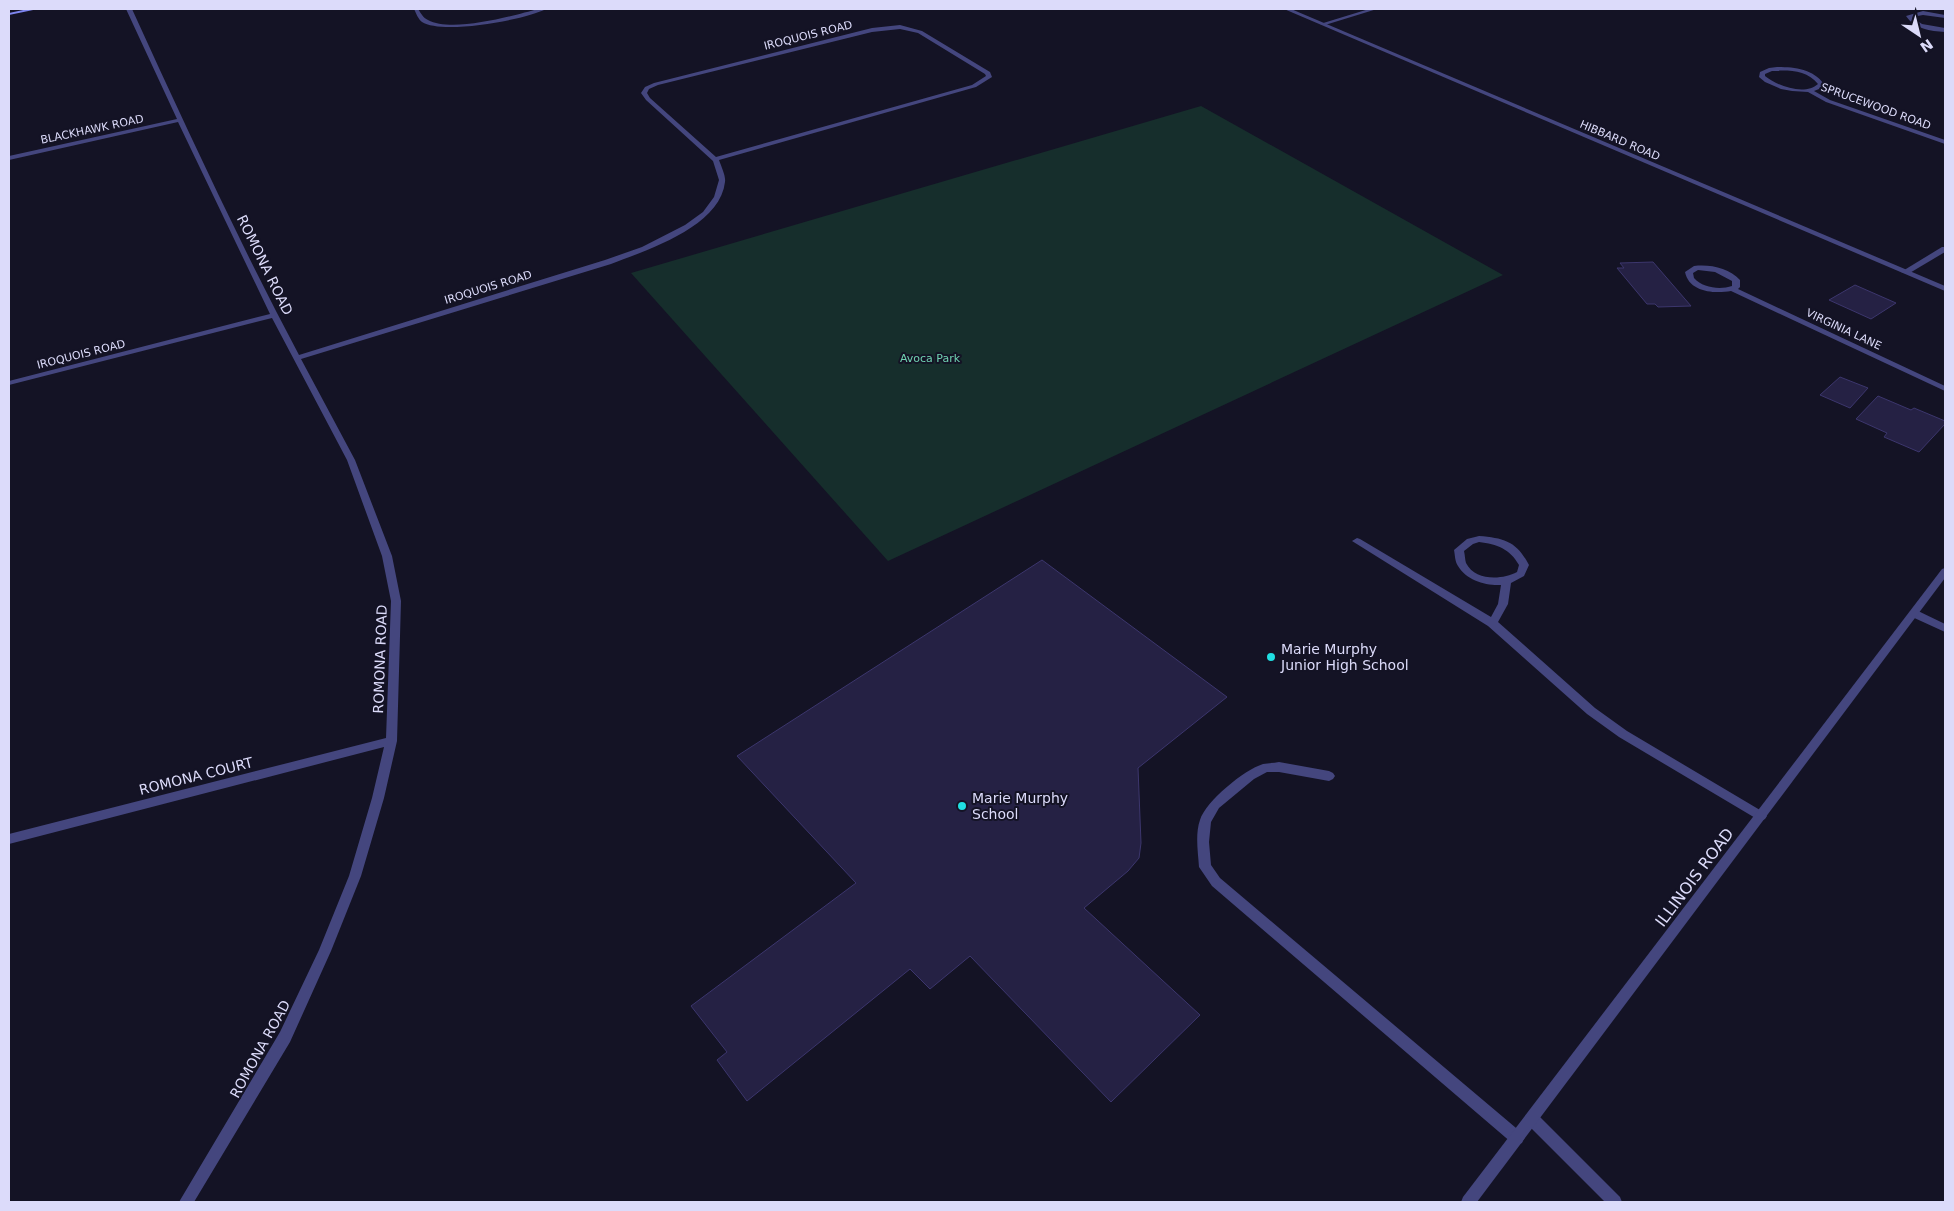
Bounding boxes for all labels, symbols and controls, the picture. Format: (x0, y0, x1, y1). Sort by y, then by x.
north arrow (1894, 10, 1944, 60)
street label: IROQUOIS ROAD (763, 18, 854, 53)
text: N (1917, 36, 1936, 56)
street label: SPRUCEWOOD ROAD (1819, 80, 1933, 132)
street label: BLACKHAWK ROAD (39, 112, 145, 147)
street label: HIBBARD ROAD (1578, 118, 1662, 163)
street label: ROMONA ROAD (234, 212, 296, 318)
street label: IROQUOIS ROAD (443, 268, 533, 307)
street label: VIRGINIA LANE (1804, 306, 1884, 353)
street label: IROQUOIS ROAD (36, 337, 127, 372)
park label: Avoca Park (900, 352, 961, 365)
street label: ROMONA ROAD (370, 604, 390, 714)
place label: Marie Murphy Junior High School (1280, 641, 1409, 673)
marker: Marie Murphy Junior High School (1265, 651, 1277, 663)
street label: ROMONA COURT (137, 754, 255, 798)
place label: Marie Murphy School (972, 790, 1068, 822)
marker: Marie Murphy School (956, 800, 968, 812)
street label: ILLINOIS ROAD (1651, 824, 1738, 930)
street label: ROMONA ROAD (227, 997, 293, 1101)

